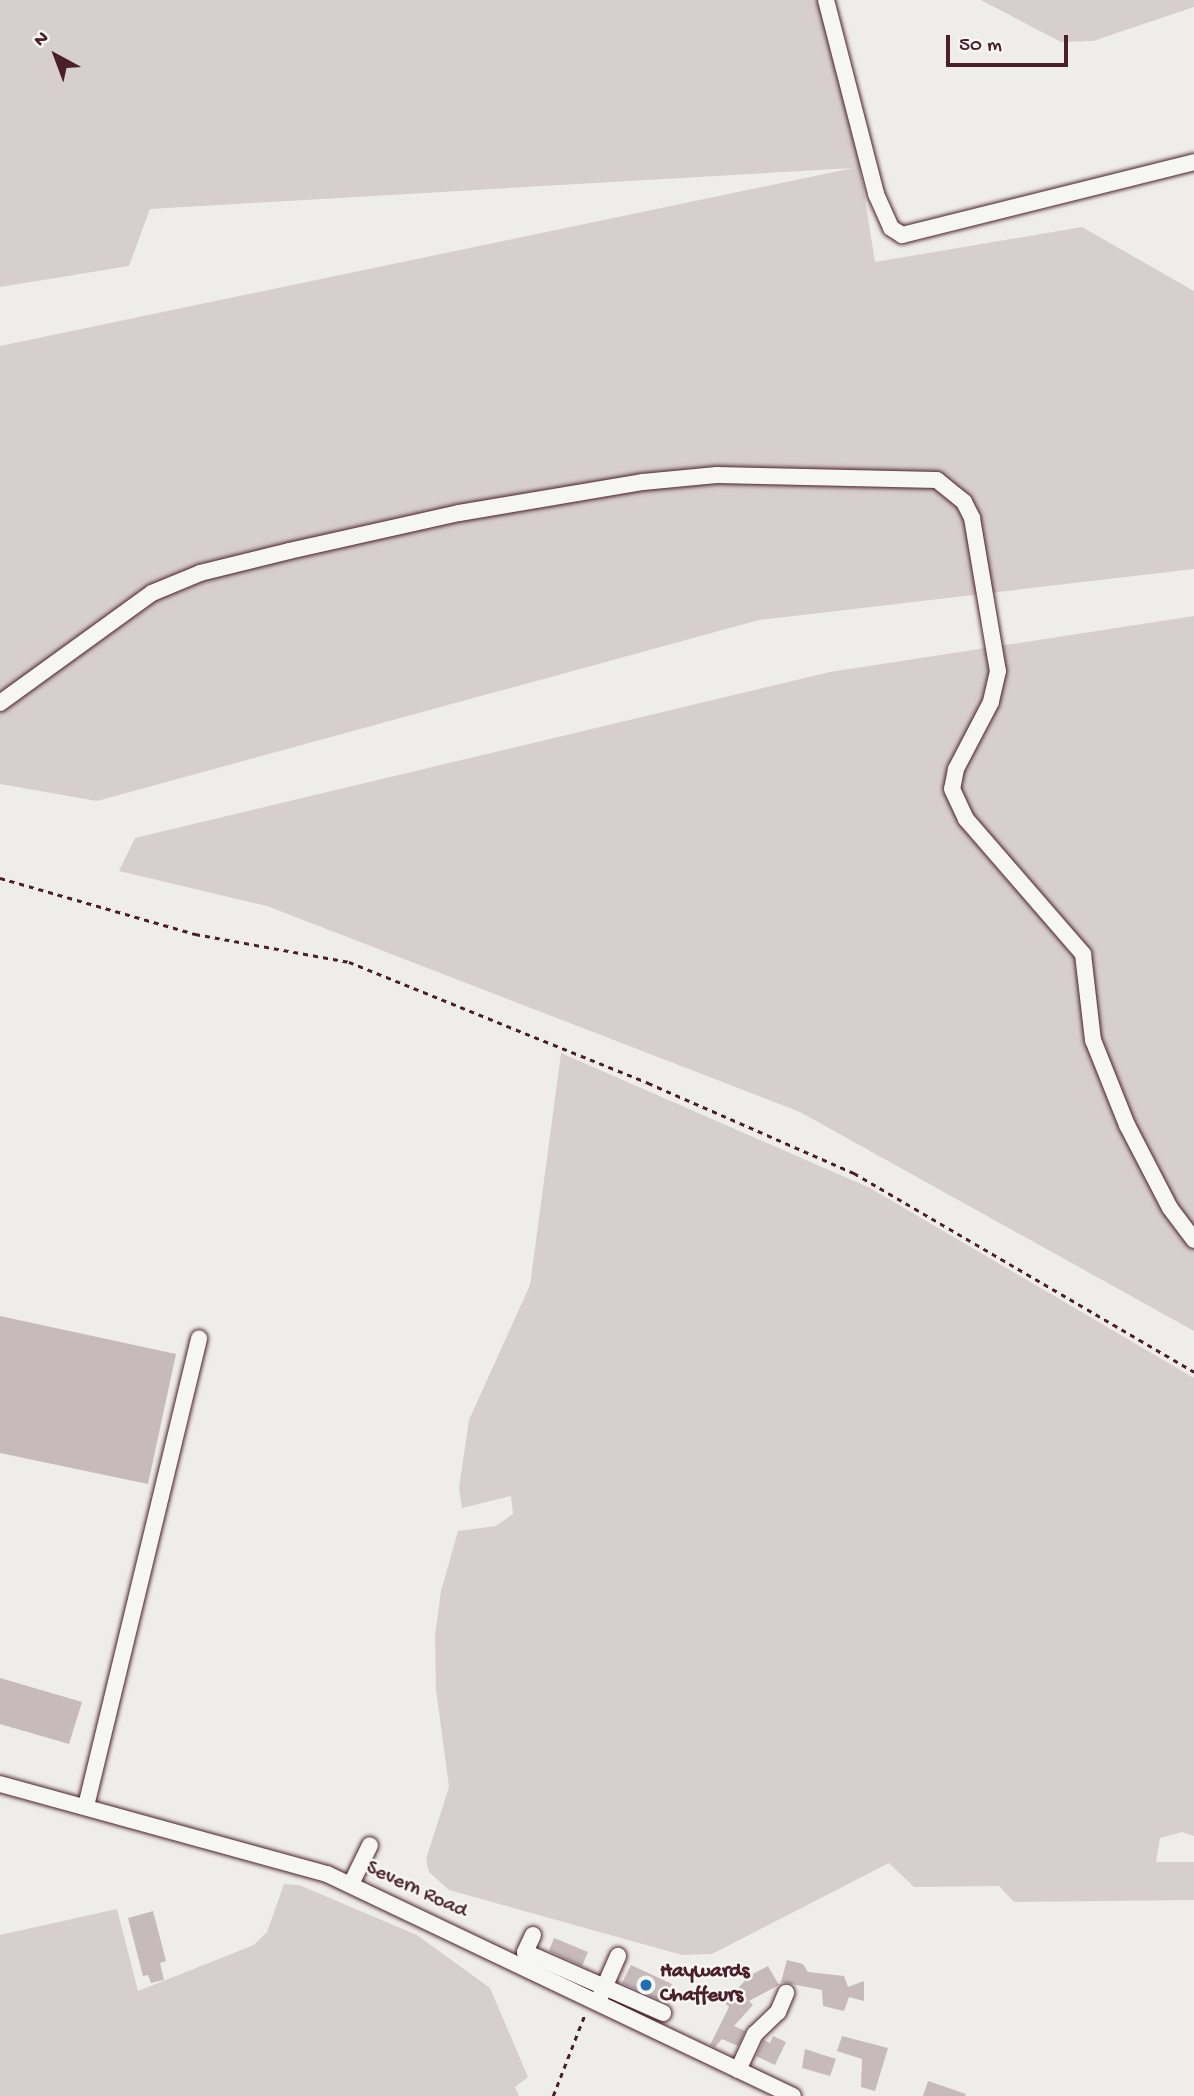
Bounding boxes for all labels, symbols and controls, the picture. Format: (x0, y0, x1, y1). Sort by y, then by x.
north arrow (21, 21, 91, 91)
scale bar (949, 21, 1072, 65)
text: N (30, 27, 54, 53)
text: 50 m (959, 34, 1002, 59)
street label: Severn Road (361, 1857, 471, 1925)
place label: Haywards Chaffeurs (660, 1960, 749, 2010)
marker: Haywards Chaffeurs (638, 1977, 654, 1993)

